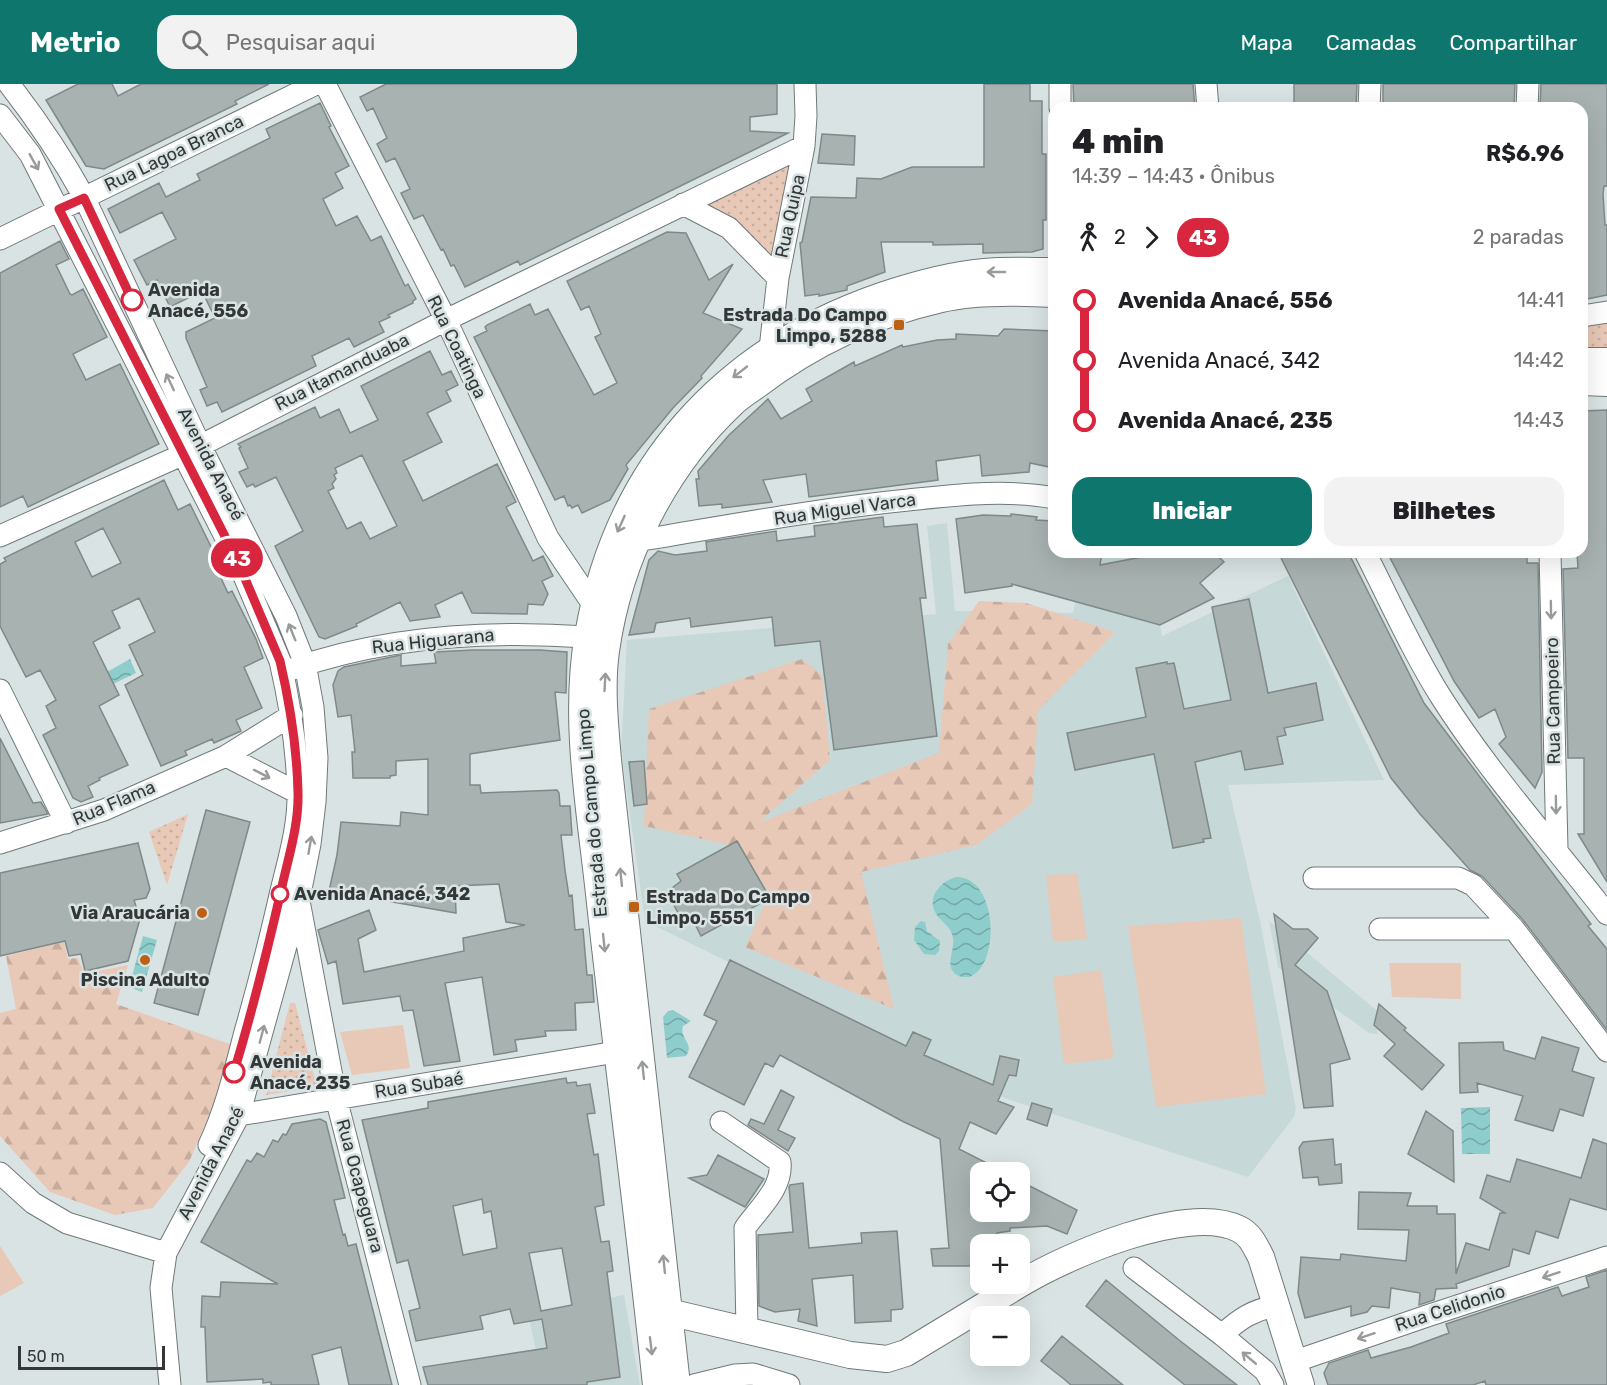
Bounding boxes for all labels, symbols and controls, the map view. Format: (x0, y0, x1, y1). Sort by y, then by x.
search box (157, 15, 577, 69)
text: Metrio (30, 26, 121, 59)
icon: search (178, 26, 211, 59)
text: Pesquisar aqui (226, 29, 375, 56)
text: Mapa (1240, 30, 1293, 55)
text: Camadas (1326, 30, 1416, 55)
text: Compartilhar (1449, 30, 1577, 55)
street label: Rua Lagoa Branca (101, 110, 247, 196)
text: 4 min (1072, 122, 1164, 161)
text: R$6.96 (1486, 140, 1564, 167)
one-way arrow (29, 153, 40, 171)
text: 14:39 – 14:43 · Ônibus (1072, 164, 1275, 188)
street label: Rua Quipa (770, 172, 810, 260)
icon: walk (1072, 221, 1105, 254)
icon: forward (1135, 221, 1168, 254)
text: 2 (1114, 225, 1126, 249)
text: 43 (1189, 225, 1217, 250)
text: 2 paradas (1473, 225, 1564, 249)
one-way arrow (987, 266, 1007, 278)
place label: Avenida Anacé, 556 (148, 279, 248, 322)
text: Avenida Anacé, 556 (1118, 287, 1333, 314)
text: 14:41 (1517, 288, 1564, 312)
marker: Avenida Anacé, 556 (121, 289, 143, 311)
street label: Rua Coatinga (423, 292, 491, 402)
place label: Estrada Do Campo Limpo, 5288 (723, 304, 887, 347)
marker: Estrada Do Campo Limpo, 5288 (892, 318, 906, 332)
street label: Rua Itamanduaba (271, 329, 413, 415)
text: Avenida Anacé, 342 (1118, 347, 1320, 374)
text: 14:42 (1514, 348, 1564, 372)
one-way arrow (733, 365, 749, 378)
one-way arrow (164, 373, 176, 391)
street label: Avenida Anacé (173, 404, 249, 524)
text: Avenida Anacé, 235 (1118, 407, 1333, 434)
text: 14:43 (1513, 408, 1564, 432)
button: Iniciar (1072, 477, 1312, 546)
button: Bilhetes (1324, 477, 1564, 546)
street label: Rua Miguel Varca (773, 488, 917, 530)
one-way arrow (615, 514, 627, 532)
line badge: 43 (210, 538, 264, 578)
text: 43 (223, 546, 251, 571)
one-way arrow (1546, 600, 1557, 620)
one-way arrow (286, 624, 297, 642)
street label: Rua Higuarana (371, 624, 495, 658)
street label: Rua Campoeiro (1541, 637, 1565, 765)
one-way arrow (599, 673, 610, 693)
street label: Estrada do Campo Limpo (572, 708, 612, 918)
one-way arrow (253, 769, 271, 781)
street label: Rua Flama (69, 776, 159, 830)
one-way arrow (1550, 795, 1561, 815)
one-way arrow (305, 835, 316, 855)
one-way arrow (615, 867, 626, 887)
place label: Avenida Anacé, 342 (294, 883, 470, 905)
marker: Avenida Anacé, 342 (271, 885, 289, 903)
place label: Estrada Do Campo Limpo, 5551 (646, 886, 810, 929)
marker: Estrada Do Campo Limpo, 5551 (627, 900, 641, 914)
place label: Via Araucária (70, 902, 190, 924)
marker: Via Araucária (195, 906, 209, 920)
one-way arrow (599, 932, 610, 952)
marker: Piscina Adulto (138, 953, 152, 967)
place label: Piscina Adulto (81, 969, 209, 991)
one-way arrow (257, 1024, 268, 1043)
place label: Avenida Anacé, 235 (250, 1051, 350, 1094)
marker: Avenida Anacé, 235 (223, 1061, 245, 1083)
one-way arrow (637, 1061, 648, 1081)
street label: Rua Subaé (373, 1067, 465, 1103)
street label: Avenida Anacé (173, 1103, 249, 1223)
street label: Rua Ocapeguara (332, 1117, 388, 1255)
map controls (970, 1162, 1030, 1366)
button: locate (970, 1162, 1030, 1222)
button: + (970, 1234, 1030, 1294)
one-way arrow (659, 1255, 670, 1275)
one-way arrow (1542, 1271, 1561, 1282)
street label: Rua Celidonio (1392, 1280, 1508, 1336)
button: − (970, 1306, 1030, 1366)
one-way arrow (1357, 1331, 1376, 1342)
one-way arrow (646, 1335, 657, 1355)
scale bar (18, 1343, 165, 1370)
text: 50 m (27, 1347, 65, 1366)
one-way arrow (1242, 1351, 1257, 1365)

